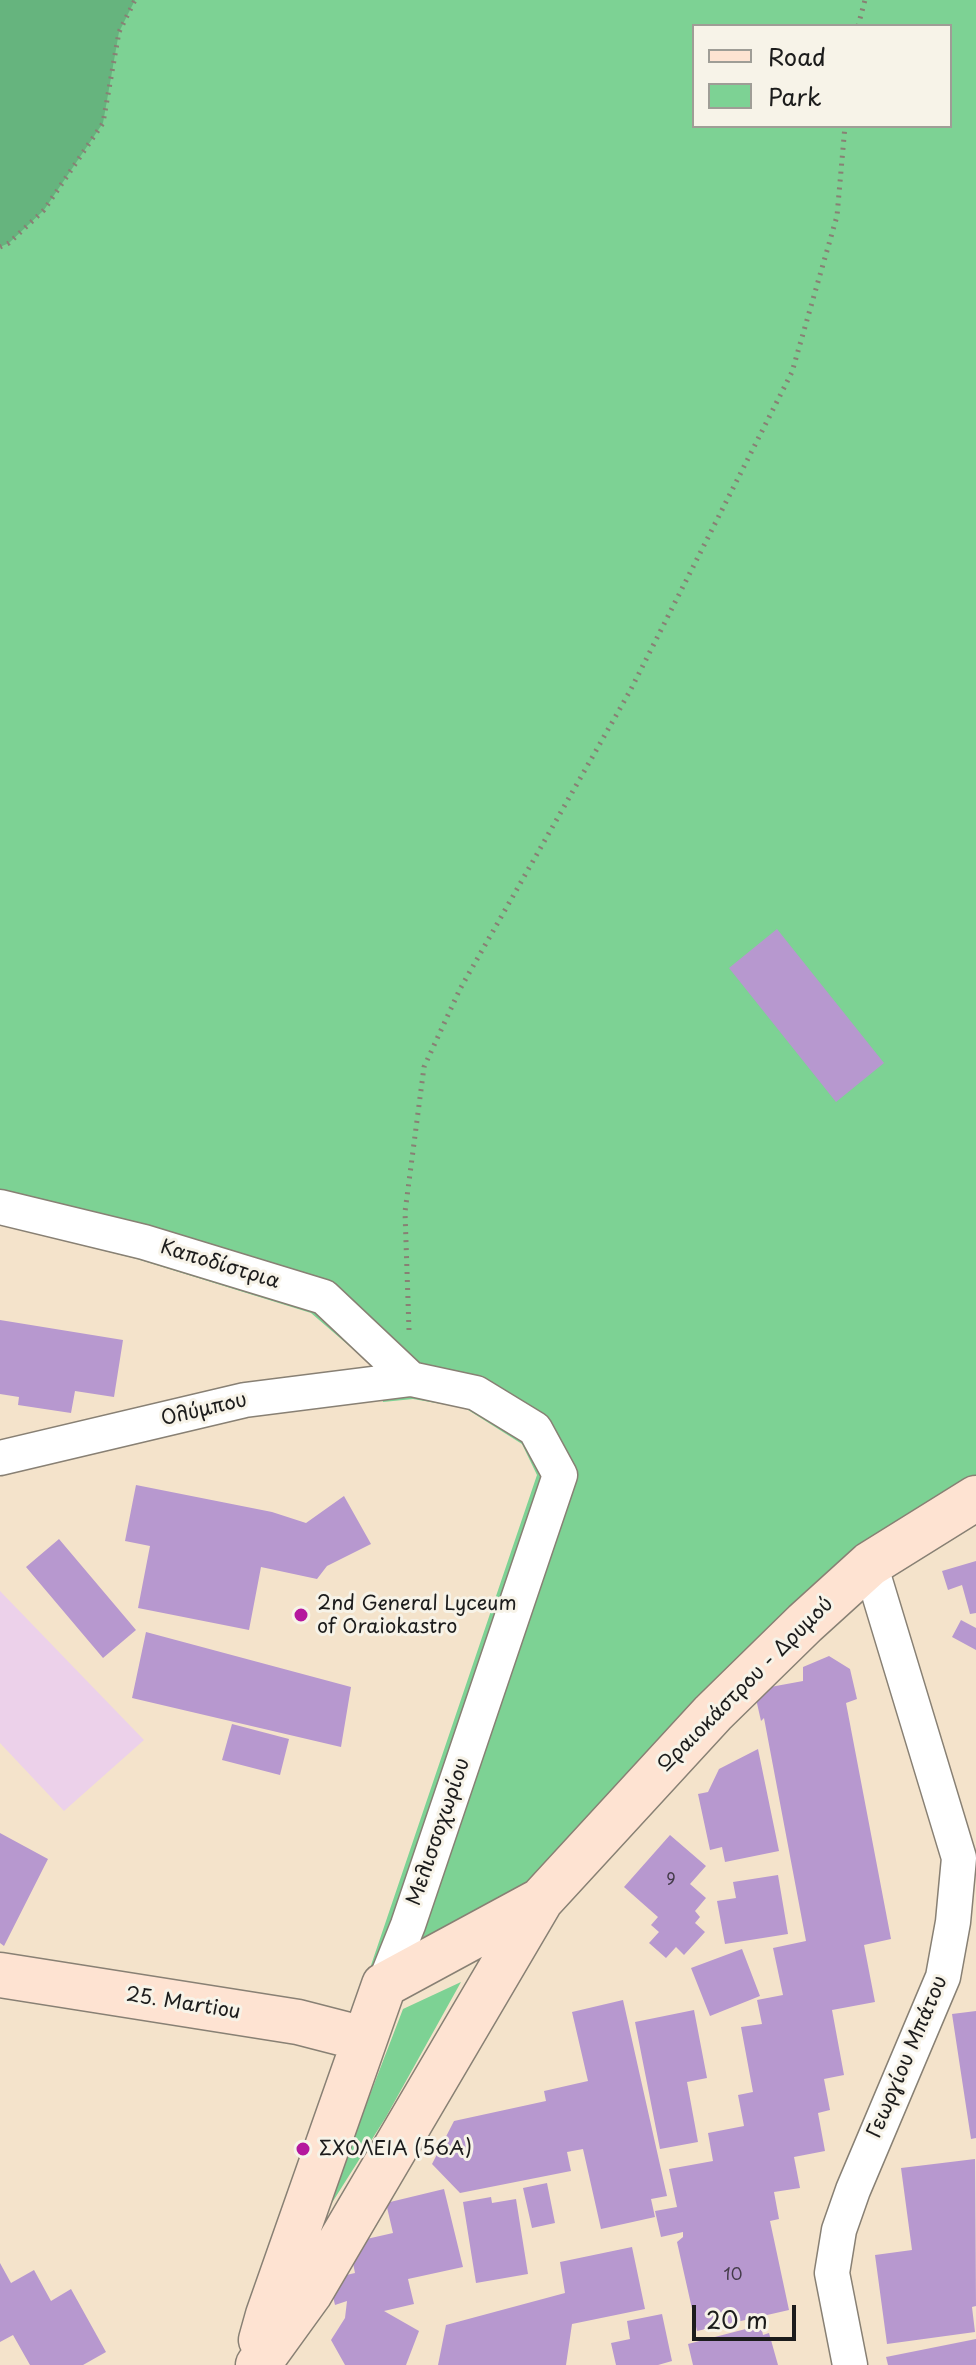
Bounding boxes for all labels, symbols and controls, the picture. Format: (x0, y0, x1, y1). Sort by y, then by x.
legend (692, 24, 952, 128)
text: Road (768, 38, 826, 74)
text: Park (768, 78, 822, 114)
street label: Καποδίστρια (157, 1235, 283, 1295)
street label: Ολύμπου (159, 1388, 249, 1432)
place label: 2nd General Lyceum of Oraiokastro (317, 1592, 517, 1639)
street label: Ωραιοκάστρου - Δρυμού (654, 1593, 838, 1777)
marker: 2nd General Lyceum of Oraiokastro (292, 1606, 310, 1624)
street label: Μελισσοχωρίου (403, 1755, 475, 1909)
house number: 9 (666, 1871, 676, 1891)
street label: Γεωργίου Μπάτου (863, 1972, 953, 2142)
street label: 25. Martiou (124, 1983, 242, 2025)
place label: ΣΧΟΛΕΙΑ (56Α) (319, 2137, 472, 2161)
marker: ΣΧΟΛΕΙΑ (56Α) (294, 2140, 312, 2158)
house number: 10 (724, 2266, 742, 2286)
scale bar (696, 2289, 800, 2339)
text: 20 m (706, 2301, 768, 2337)

